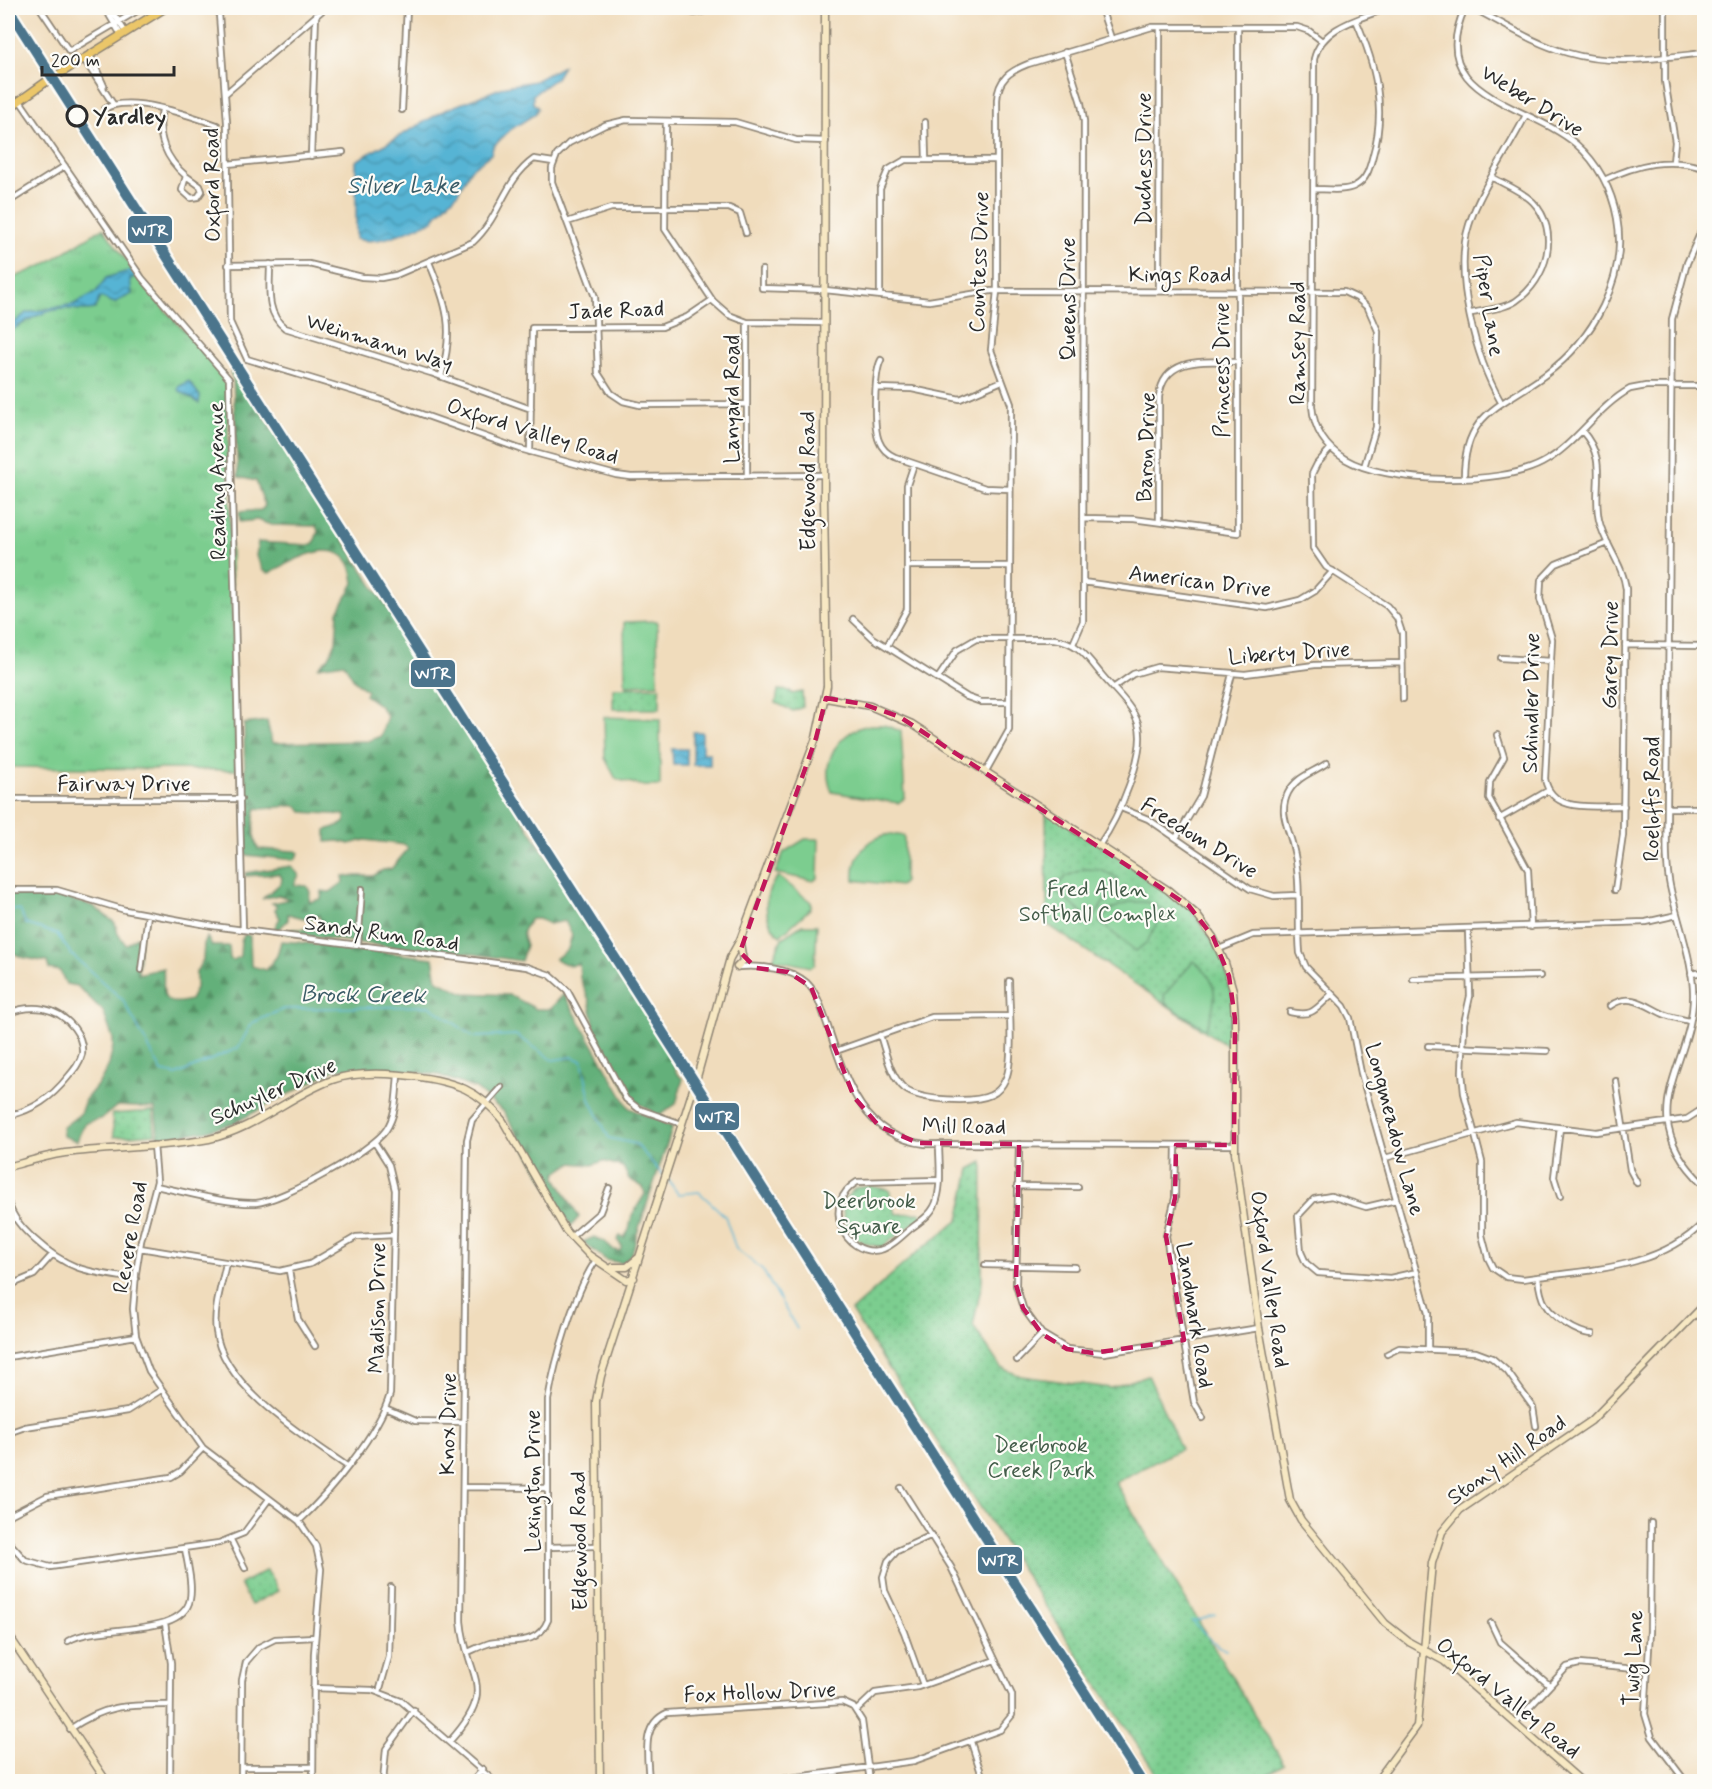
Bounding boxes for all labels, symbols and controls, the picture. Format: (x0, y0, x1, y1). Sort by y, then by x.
scale bar (42, 39, 174, 77)
text: 200 m (51, 49, 100, 73)
street label: Weber Drive (1475, 59, 1589, 144)
street label: Duchess Drive (1131, 92, 1159, 226)
place label: Yardley (93, 104, 166, 132)
marker: Yardley (66, 105, 88, 127)
street label: Oxford Road (198, 127, 230, 242)
water label: Silver Lake (347, 171, 461, 202)
street label: Countess Drive (964, 191, 996, 333)
line badge: WTR (127, 215, 173, 244)
text: WTR (131, 221, 168, 242)
street label: Queens Drive (1055, 237, 1083, 361)
street label: Piper Lane (1466, 252, 1510, 359)
street label: Kings Road (1128, 262, 1232, 293)
street label: Ramsey Road (1285, 281, 1313, 405)
street label: Jade Road (568, 295, 665, 327)
street label: Princess Drive (1209, 302, 1237, 438)
street label: Weinmann Way (302, 307, 456, 379)
street label: Lanyard Road (719, 335, 747, 463)
street label: Oxford Valley Road (443, 392, 622, 473)
street label: Baron Drive (1131, 392, 1163, 502)
street label: Reading Avenue (203, 401, 234, 560)
street label: Edgewood Road (795, 411, 826, 551)
street label: American Drive (1127, 559, 1272, 605)
street label: Garey Drive (1596, 601, 1626, 710)
street label: Schindler Drive (1517, 632, 1547, 774)
street label: Liberty Drive (1227, 636, 1351, 672)
line badge: WTR (410, 659, 456, 688)
text: WTR (414, 664, 451, 685)
street label: Roeloffs Road (1639, 736, 1667, 862)
street label: Fairway Drive (57, 771, 191, 799)
street label: Freedom Drive (1135, 792, 1263, 886)
park label: Fred Allen Softball Complex (1019, 876, 1175, 929)
street label: Sandy Run Road (303, 909, 461, 959)
water label: Brock Creek (300, 979, 427, 1012)
street label: Longmeadow Lane (1355, 1040, 1431, 1220)
street label: Schuyler Drive (207, 1052, 341, 1132)
line badge: WTR (694, 1102, 740, 1131)
text: WTR (698, 1108, 735, 1129)
street label: Mill Road (922, 1112, 1006, 1142)
street label: Revere Road (107, 1179, 155, 1296)
park label: Deerbrook Square (822, 1188, 916, 1241)
street label: Oxford Valley Road (1241, 1189, 1295, 1370)
street label: Landmark Road (1169, 1241, 1219, 1390)
street label: Madison Drive (363, 1242, 393, 1374)
street label: Knox Drive (434, 1373, 464, 1476)
street label: Lexington Drive (520, 1409, 551, 1553)
street label: Stony Hill Road (1442, 1409, 1572, 1512)
park label: Deerbrook Creek Park (987, 1432, 1095, 1485)
street label: Edgewood Road (565, 1471, 598, 1611)
line badge: WTR (977, 1546, 1023, 1575)
text: WTR (981, 1551, 1018, 1572)
street label: Twig Lane (1617, 1609, 1653, 1707)
street label: Oxford Valley Road (1428, 1632, 1586, 1767)
street label: Fox Hollow Drive (683, 1676, 837, 1710)

